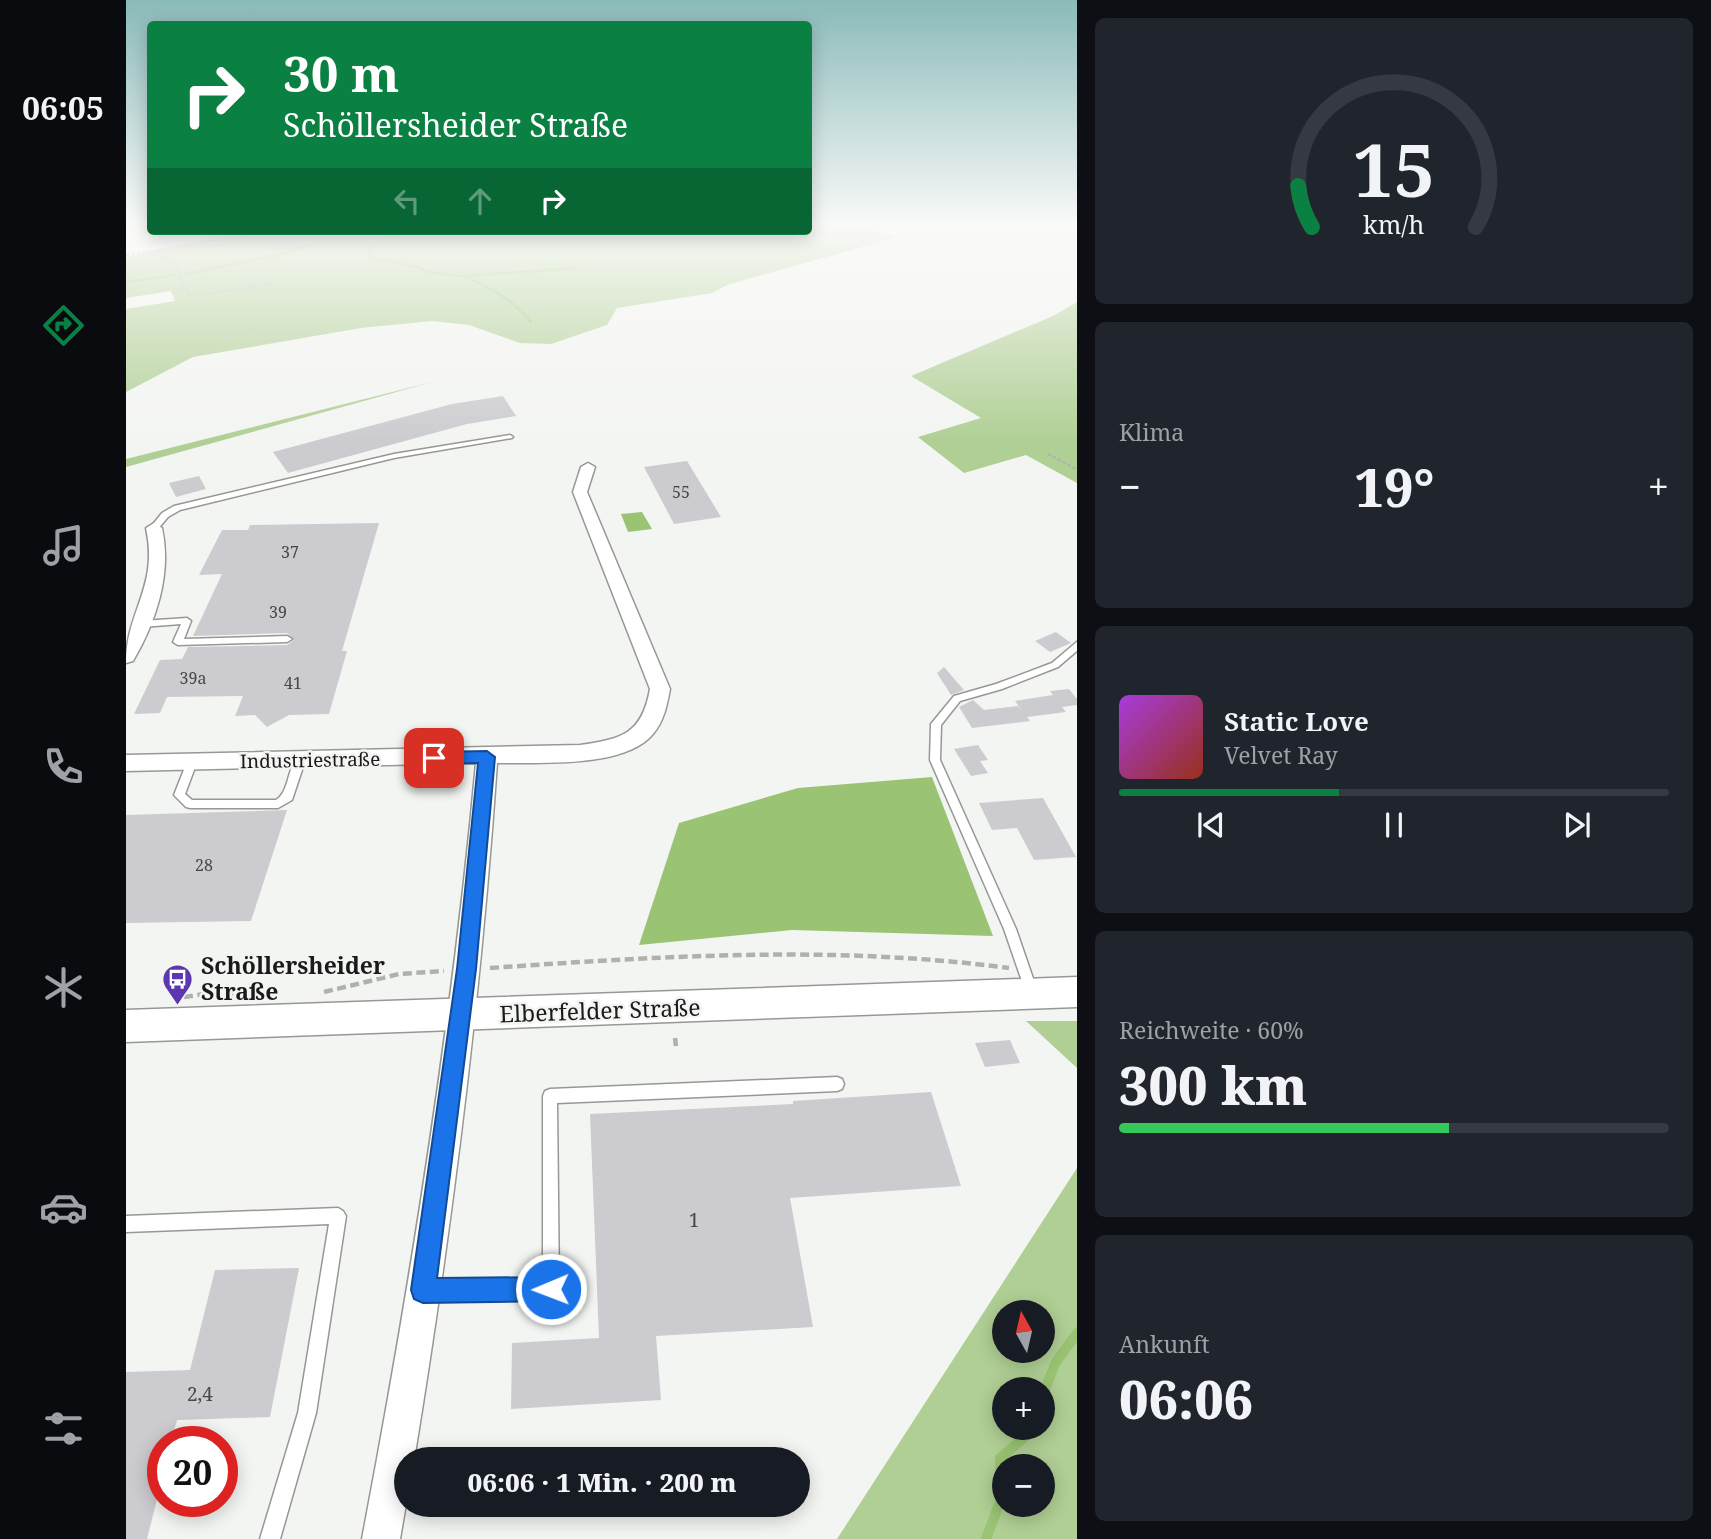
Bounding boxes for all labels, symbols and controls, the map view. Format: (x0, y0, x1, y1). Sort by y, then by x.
text: 30 m (283, 40, 399, 106)
icon: right (168, 49, 259, 140)
text: 06:05 (22, 86, 104, 129)
text: Schöllersheider Straße (283, 103, 628, 146)
text: 15 (1353, 119, 1435, 218)
icon: left (388, 182, 426, 220)
icon: ahead (461, 182, 499, 220)
icon: right (534, 182, 572, 220)
text: km/h (1363, 207, 1425, 241)
icon: directions (39, 301, 88, 350)
text: Klima (1119, 416, 1184, 448)
text: 19° (1354, 451, 1434, 522)
text: − (1119, 460, 1141, 512)
text: + (1648, 460, 1669, 512)
house number: 55 (672, 481, 690, 503)
icon: music (39, 521, 88, 570)
house number: 37 (281, 541, 299, 563)
house number: 39 (269, 601, 287, 623)
house number: 39a (180, 667, 206, 689)
house number: 41 (284, 672, 302, 694)
text: Static Love (1224, 703, 1369, 739)
pin (404, 728, 464, 788)
icon: arrive (415, 739, 453, 777)
text: Velvet Ray (1224, 739, 1338, 771)
icon: phone (39, 742, 88, 791)
street label: Industriestraße (240, 746, 380, 774)
icon: previous (1192, 806, 1230, 844)
icon: pause (1375, 806, 1413, 844)
icon: next (1558, 806, 1596, 844)
house number: 28 (195, 854, 213, 876)
place label: Schöllersheider Straße (201, 949, 385, 1007)
bus stop icon: Schöllersheider Straße (161, 962, 195, 1006)
icon: climate (39, 963, 88, 1012)
street label: Elberfelder Straße (499, 991, 701, 1029)
text: Reichweite · 60% (1119, 1014, 1304, 1046)
text: 300 km (1119, 1049, 1307, 1120)
icon: car (39, 1183, 88, 1232)
house number: 1 (689, 1207, 699, 1233)
position arrow (514, 1252, 588, 1326)
north arrow (992, 1300, 1055, 1363)
map controls (992, 1300, 1055, 1517)
text: Ankunft (1119, 1328, 1210, 1360)
text: 06:06 (1119, 1363, 1253, 1434)
button: + (992, 1377, 1055, 1440)
house number: 2,4 (187, 1381, 213, 1407)
icon: filters (39, 1404, 88, 1453)
speed limit sign: 20 (147, 1426, 238, 1517)
button: − (992, 1454, 1055, 1517)
text: 06:06 · 1 Min. · 200 m (468, 1464, 736, 1500)

